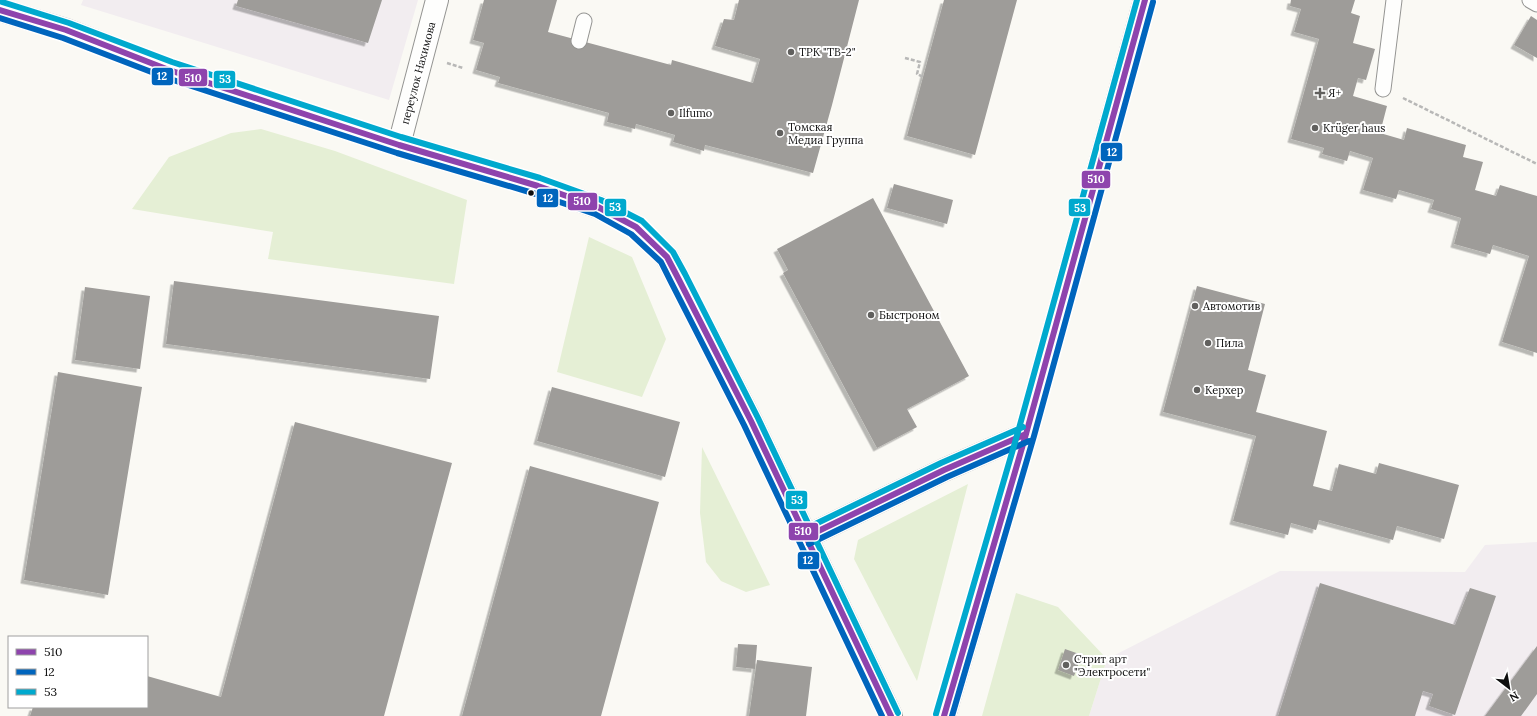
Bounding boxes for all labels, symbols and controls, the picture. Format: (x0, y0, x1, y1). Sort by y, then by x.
street label: переулок Нахимова (398, 20, 439, 126)
place label: ТРК "ТВ-2" (799, 45, 856, 59)
marker: ТРК "ТВ-2" (786, 47, 796, 57)
line badge: 12 (151, 67, 174, 86)
line badge: 510 (178, 68, 208, 87)
text: 12 (157, 69, 167, 83)
line badge: 53 (213, 70, 236, 89)
text: 510 (184, 71, 202, 85)
text: 53 (219, 72, 231, 86)
place label: Я+ (1328, 86, 1341, 100)
marker: Я+ (1315, 88, 1325, 98)
place label: Ilfumo (679, 106, 712, 120)
marker: Ilfumo (666, 108, 676, 118)
place label: Томская Медиа Группа (788, 120, 864, 147)
place label: Krüger haus (1323, 121, 1385, 135)
marker: Krüger haus (1310, 123, 1320, 133)
marker: Томская Медиа Группа (775, 128, 785, 138)
line badge: 12 (1100, 142, 1123, 162)
text: 12 (1107, 145, 1117, 159)
line badge: 510 (1081, 170, 1111, 189)
text: 510 (1087, 172, 1105, 186)
unlabelled marker (526, 188, 536, 198)
line badge: 12 (536, 188, 559, 208)
text: 12 (543, 191, 553, 205)
line badge: 510 (567, 192, 598, 211)
text: 510 (573, 194, 591, 208)
line badge: 53 (604, 198, 627, 217)
line badge: 53 (1068, 198, 1091, 217)
text: 53 (609, 200, 621, 214)
text: 53 (1074, 201, 1086, 215)
place label: Автомотив (1202, 299, 1260, 313)
marker: Автомотив (1190, 301, 1200, 311)
place label: Быстроном (879, 308, 940, 322)
marker: Быстроном (866, 310, 876, 320)
place label: Пила (1216, 336, 1244, 350)
marker: Пила (1203, 338, 1213, 348)
place label: Керхер (1205, 383, 1244, 397)
marker: Керхер (1192, 385, 1202, 395)
line badge: 53 (785, 490, 808, 510)
text: 53 (791, 493, 803, 507)
line badge: 510 (788, 522, 819, 541)
text: 510 (794, 524, 812, 538)
line badge: 12 (797, 551, 820, 570)
text: 12 (803, 553, 813, 567)
legend (8, 636, 148, 708)
text: 510 (44, 644, 62, 659)
place label: Стрит арт "Электросети" (1074, 652, 1150, 679)
marker: Стрит арт "Электросети" (1061, 660, 1071, 670)
text: 12 (44, 664, 55, 679)
north arrow (1489, 668, 1529, 708)
text: 53 (44, 684, 58, 699)
text: N (1506, 688, 1521, 705)

